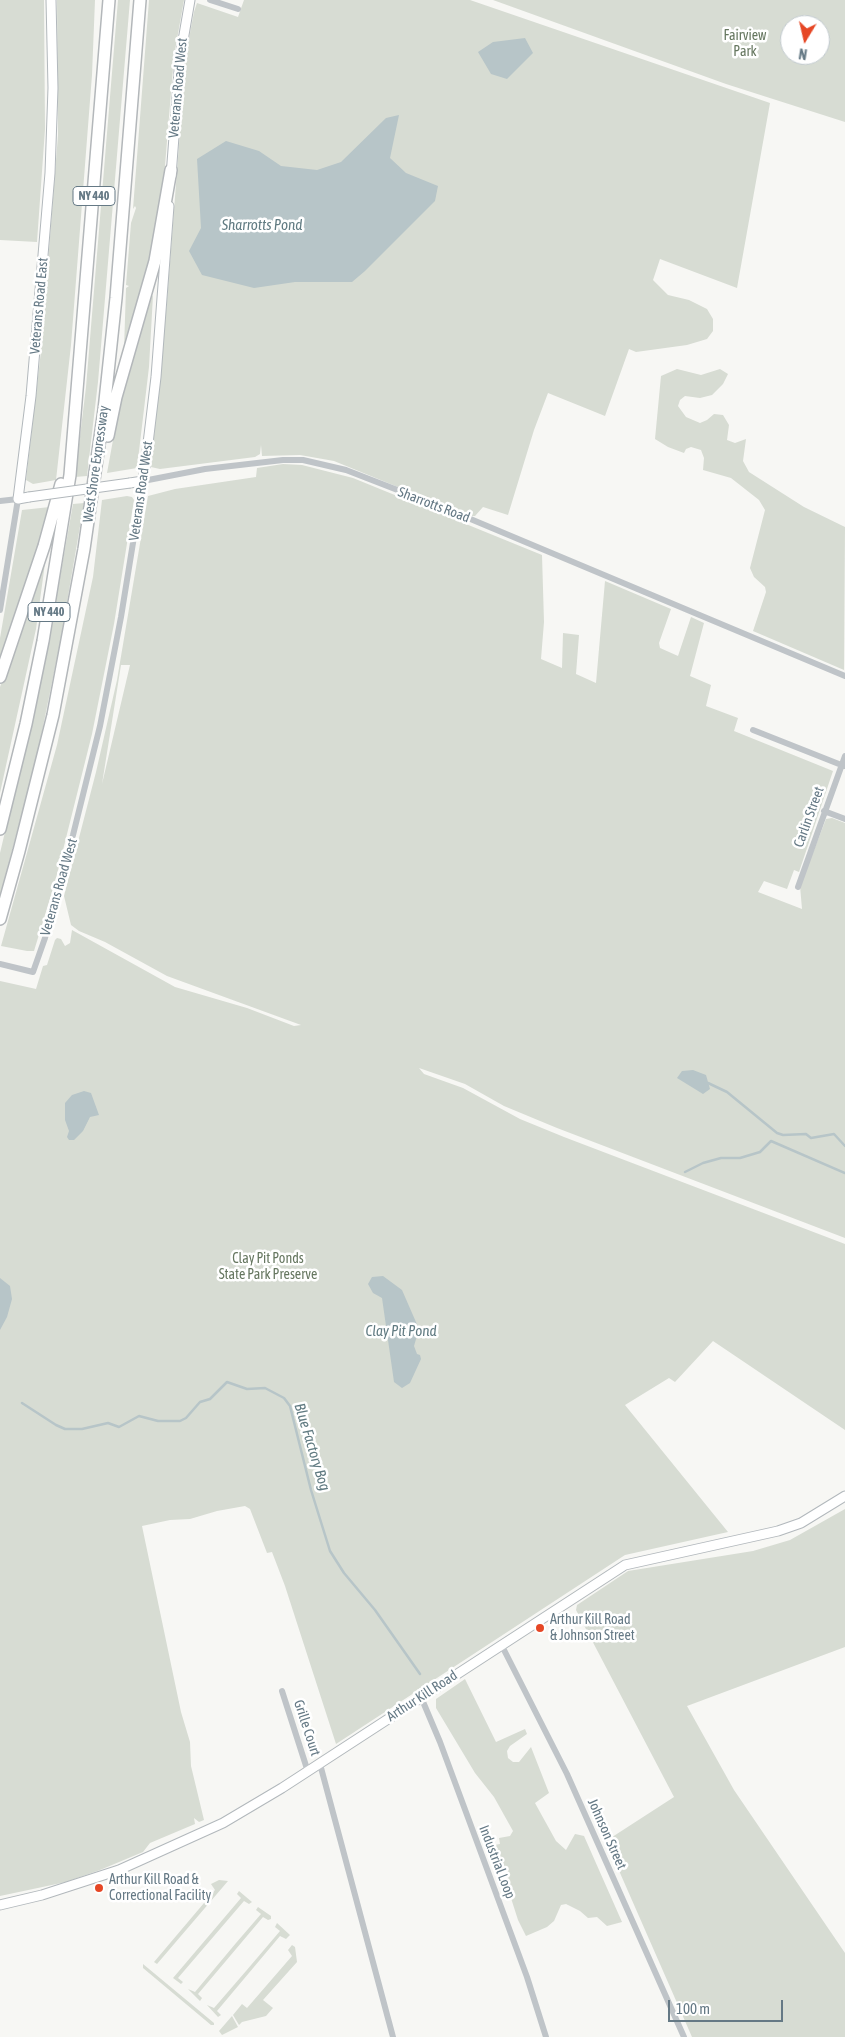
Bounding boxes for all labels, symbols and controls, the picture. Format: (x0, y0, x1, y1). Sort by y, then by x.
north arrow (780, 15, 830, 65)
park label: Fairview Park (724, 28, 766, 60)
street label: Veterans Road West (165, 37, 191, 139)
text: N (797, 45, 808, 62)
road number: NY 440 (73, 187, 115, 206)
water label: Sharrotts Pond (222, 216, 302, 234)
street label: Veterans Road East (26, 257, 52, 355)
street label: West Shore Expressway (79, 405, 113, 523)
street label: Veterans Road West (126, 440, 156, 542)
street label: Sharrotts Road (396, 484, 472, 526)
road number: NY 440 (28, 602, 70, 622)
street label: Carlin Street (790, 784, 828, 850)
street label: Veterans Road West (37, 836, 81, 938)
park label: Clay Pit Ponds State Park Preserve (219, 1251, 317, 1284)
water label: Clay Pit Pond (365, 1322, 437, 1340)
water label: Blue Factory Bog (290, 1401, 334, 1493)
place label: Arthur Kill Road & Johnson Street (550, 1612, 635, 1644)
marker: Arthur Kill Road & Johnson Street (534, 1622, 546, 1634)
street label: Arthur Kill Road (384, 1667, 460, 1725)
street label: Grille Court (290, 1698, 324, 1758)
street label: Johnson Street (584, 1796, 630, 1872)
street label: Industrial Loop (475, 1823, 519, 1901)
place label: Arthur Kill Road & Correctional Facility (109, 1872, 211, 1904)
marker: Arthur Kill Road & Correctional Facility (93, 1882, 105, 1894)
scale bar (670, 1990, 785, 2022)
text: 100 m (676, 2000, 710, 2017)

